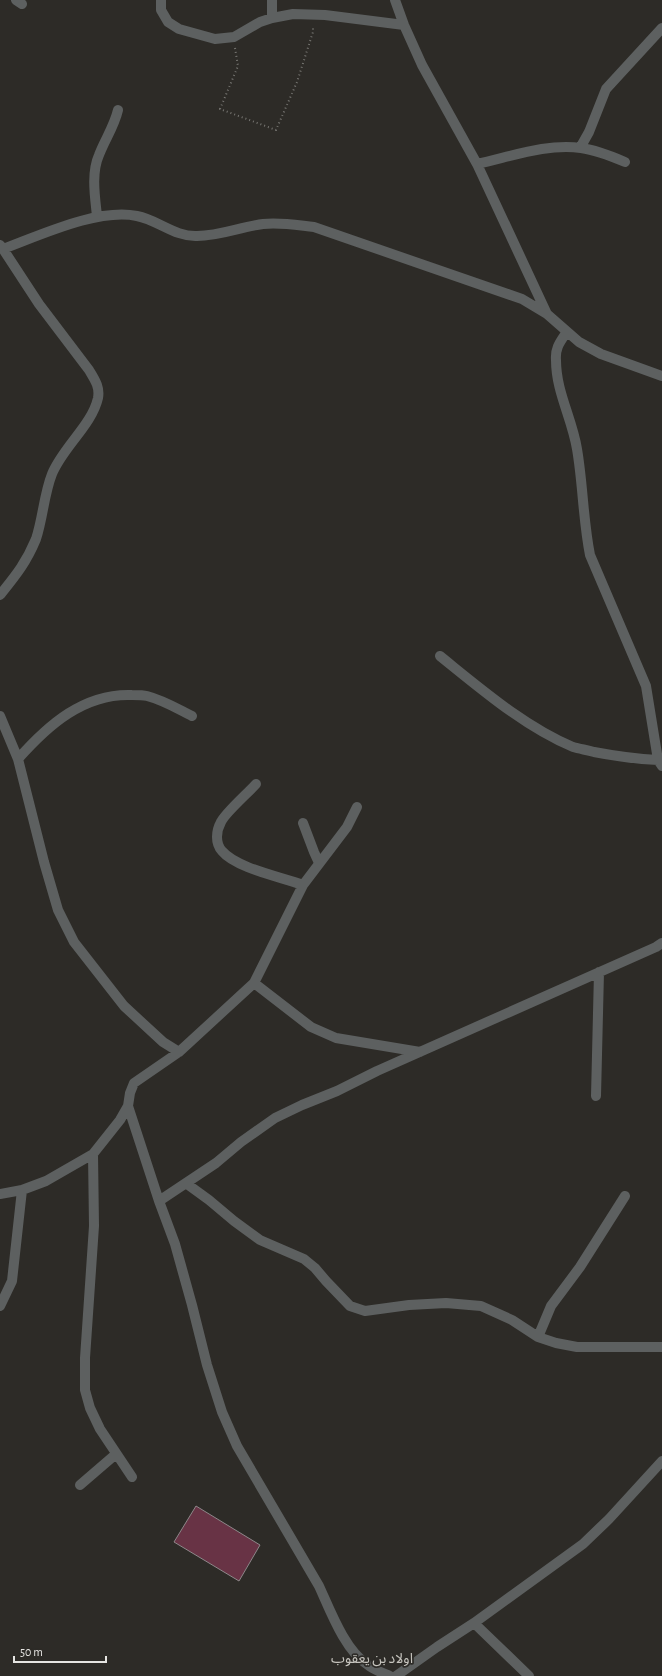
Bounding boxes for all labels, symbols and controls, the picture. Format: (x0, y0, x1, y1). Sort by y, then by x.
scale bar (14, 1638, 106, 1664)
text: 50 m (20, 1646, 43, 1658)
district label: اولاد بن يعقوب (331, 1652, 413, 1667)

